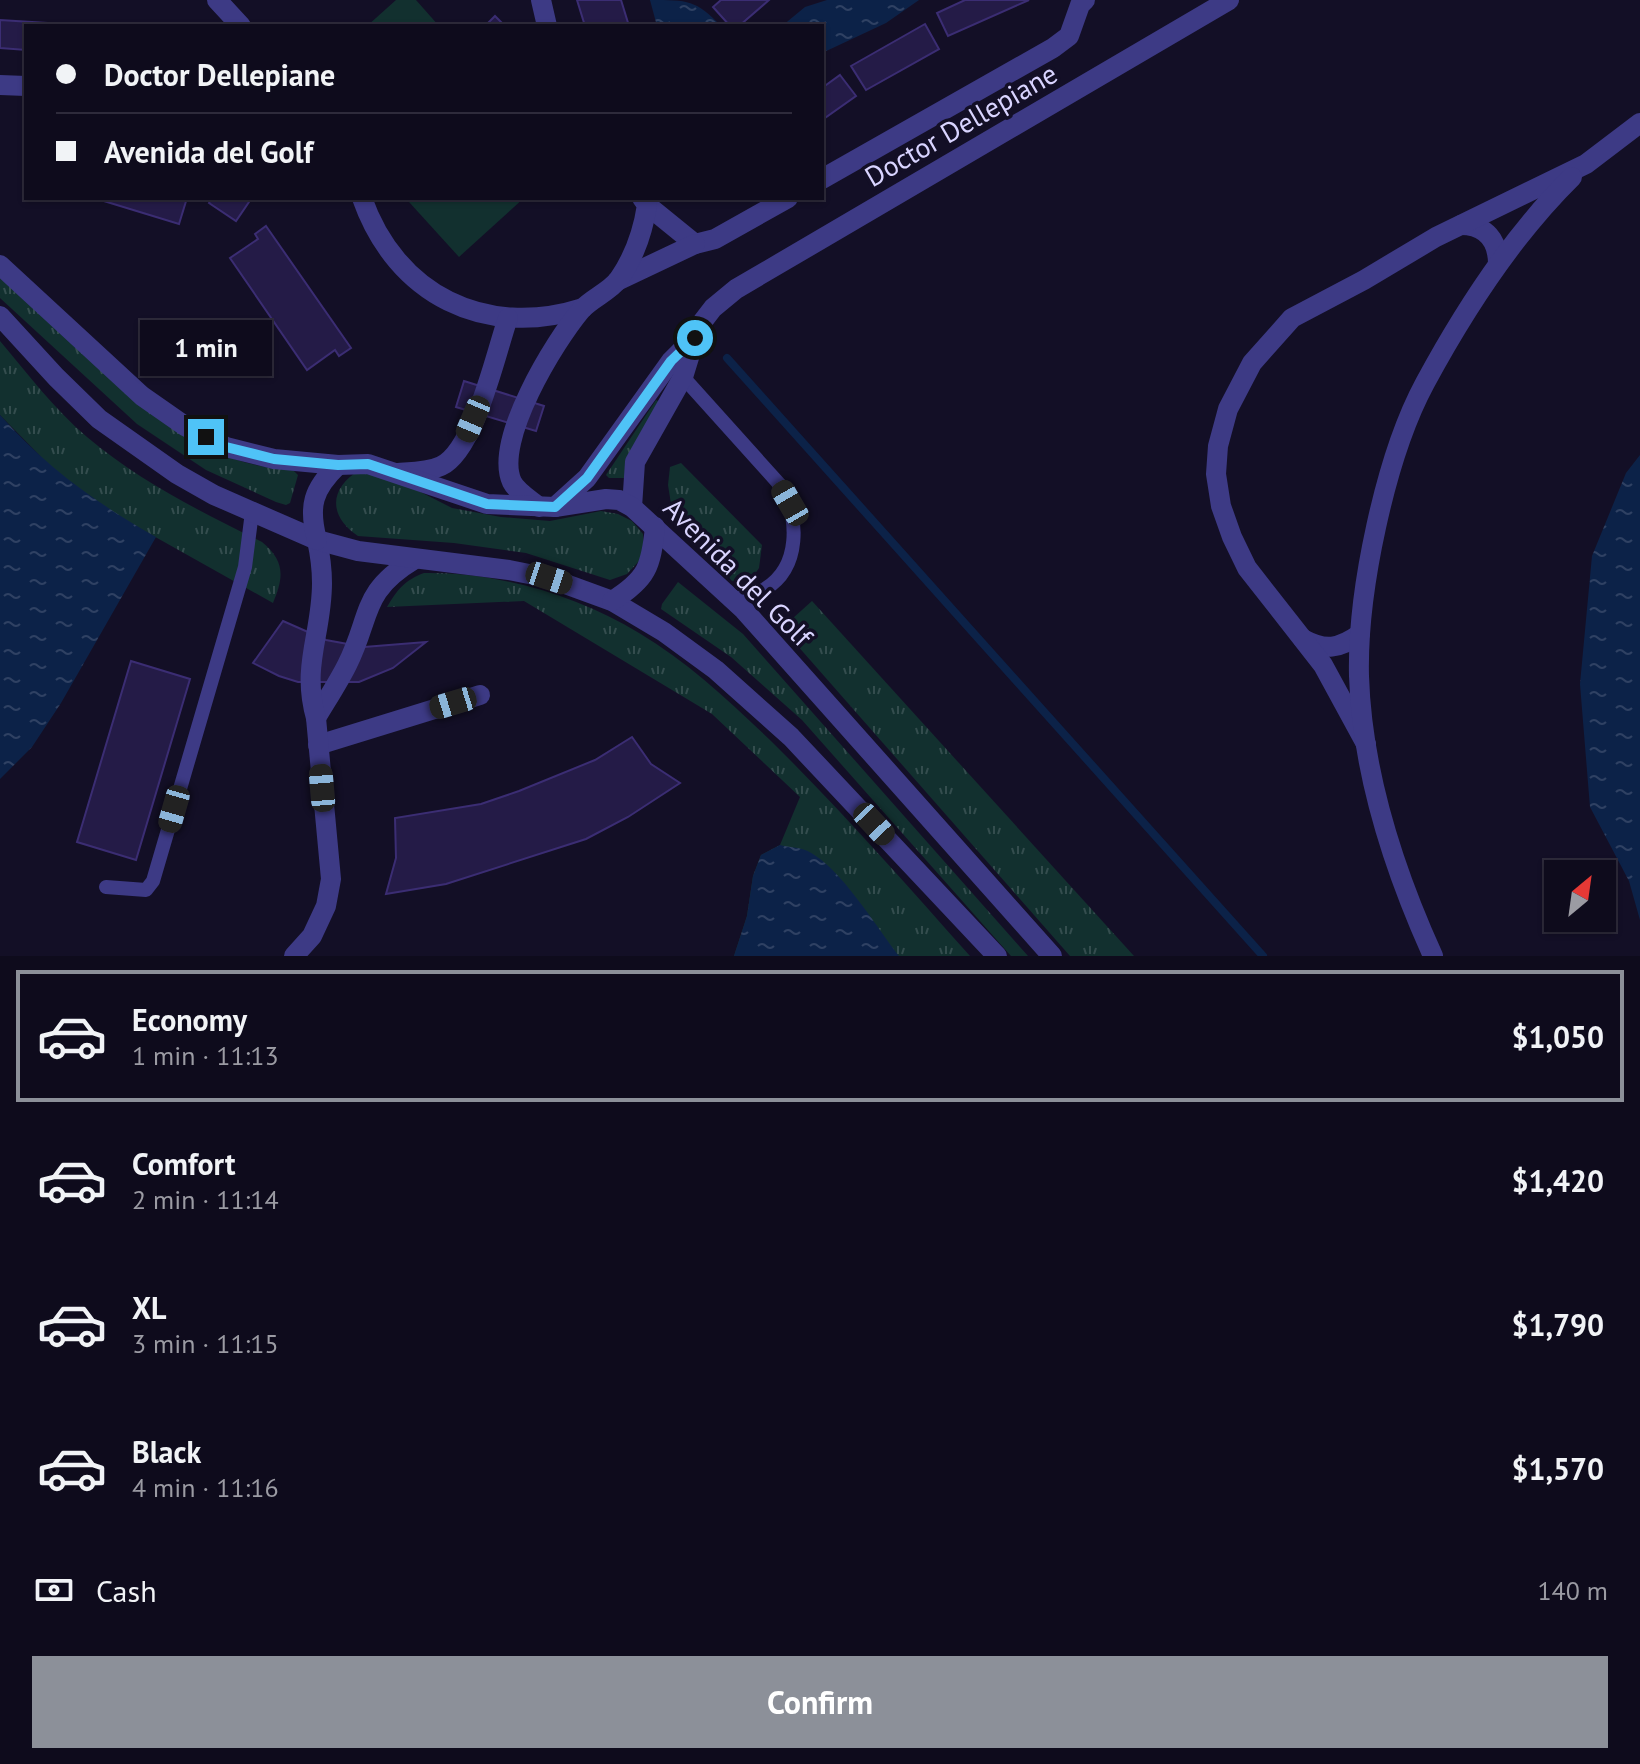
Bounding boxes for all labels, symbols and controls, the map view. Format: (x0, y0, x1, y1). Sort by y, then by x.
street label: Doctor Dellepiane (858, 54, 1064, 195)
text: Doctor Dellepiane (104, 55, 335, 94)
text: Avenida del Golf (104, 132, 313, 171)
route start (677, 320, 713, 356)
callout: 1 min (140, 321, 272, 377)
text: 1 min (174, 331, 238, 364)
car (453, 392, 493, 446)
route end (188, 419, 224, 455)
car (768, 476, 812, 530)
street label: Avenida del Golf (656, 489, 822, 655)
car (522, 559, 576, 597)
car (427, 685, 479, 721)
car (308, 763, 336, 813)
car (156, 783, 192, 835)
car (849, 798, 899, 850)
north arrow (1544, 860, 1616, 932)
map controls (1544, 860, 1616, 932)
icon: car (36, 1000, 108, 1072)
text: Economy (132, 1000, 247, 1039)
text: $1,050 (1511, 1017, 1604, 1056)
text: 1 min · 11:13 (132, 1039, 279, 1072)
icon: car (36, 1144, 108, 1216)
text: Comfort (132, 1144, 235, 1183)
text: $1,420 (1511, 1161, 1604, 1200)
text: 2 min · 11:14 (132, 1183, 279, 1216)
icon: car (36, 1288, 108, 1360)
text: XL (132, 1288, 166, 1327)
text: $1,790 (1511, 1305, 1604, 1344)
text: 3 min · 11:15 (132, 1327, 279, 1360)
icon: car (36, 1432, 108, 1504)
text: Black (132, 1432, 201, 1471)
text: $1,570 (1511, 1449, 1604, 1488)
text: 4 min · 11:16 (132, 1471, 279, 1504)
icon: cash (32, 1568, 76, 1612)
text: Cash (96, 1571, 157, 1610)
text: 140 m (1537, 1574, 1608, 1607)
button: Confirm (32, 1656, 1608, 1748)

